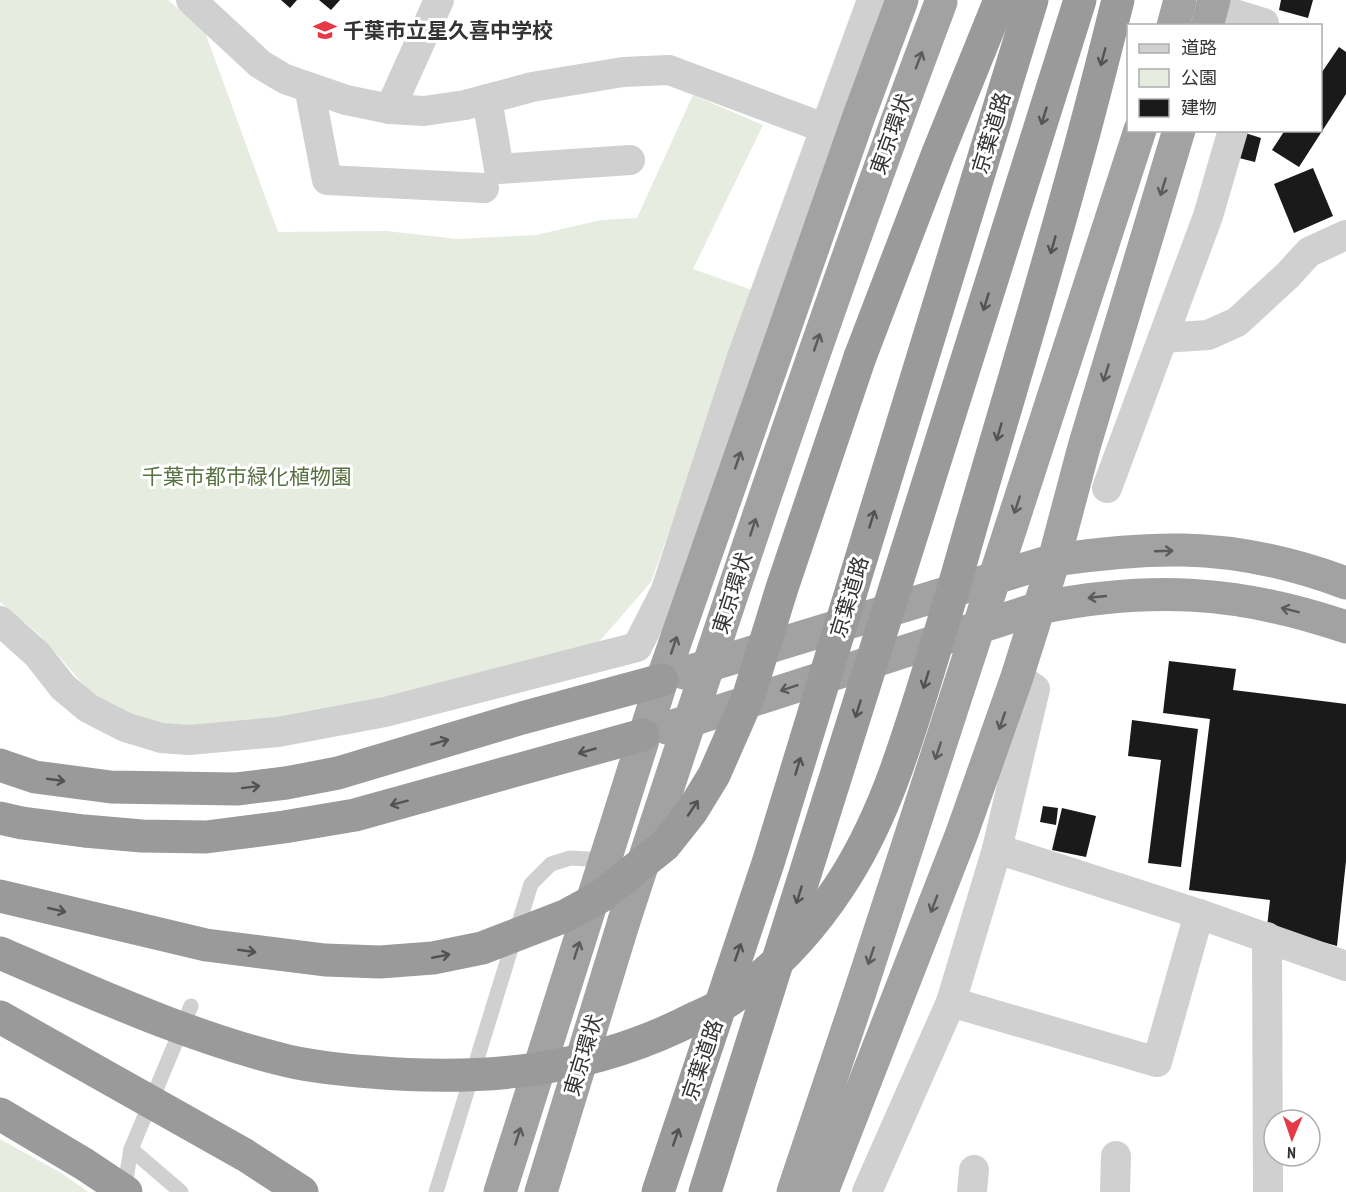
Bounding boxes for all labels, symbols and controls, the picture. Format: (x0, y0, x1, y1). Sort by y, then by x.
school or university icon: 千葉市立星久喜中学校 (312, 17, 338, 43)
place label: 千葉市立星久喜中学校 (343, 17, 553, 44)
legend (1127, 24, 1322, 132)
text: 道路 (1181, 36, 1217, 59)
one-way arrow (1097, 47, 1109, 66)
one-way arrow (914, 51, 925, 70)
text: 公園 (1181, 66, 1217, 89)
street label: 京葉道路 (966, 89, 1016, 177)
street label: 東京環状 (864, 90, 918, 178)
text: 建物 (1181, 96, 1217, 119)
one-way arrow (1038, 106, 1049, 125)
one-way arrow (1157, 177, 1168, 196)
one-way arrow (1047, 235, 1058, 254)
one-way arrow (980, 292, 991, 311)
one-way arrow (813, 333, 824, 352)
one-way arrow (1100, 363, 1111, 382)
one-way arrow (993, 422, 1004, 441)
one-way arrow (734, 452, 745, 470)
park label: 千葉市都市緑化植物園 (142, 463, 352, 490)
one-way arrow (1011, 495, 1022, 514)
one-way arrow (867, 510, 878, 529)
one-way arrow (749, 518, 760, 537)
one-way arrow (1153, 545, 1173, 556)
street label: 東京環状 (706, 549, 758, 637)
street label: 京葉道路 (824, 553, 874, 641)
one-way arrow (1087, 592, 1107, 603)
one-way arrow (1281, 604, 1300, 616)
one-way arrow (669, 635, 680, 654)
one-way arrow (920, 670, 931, 689)
one-way arrow (780, 683, 799, 694)
one-way arrow (852, 699, 863, 718)
one-way arrow (995, 711, 1006, 730)
one-way arrow (430, 736, 449, 747)
one-way arrow (931, 741, 942, 760)
one-way arrow (578, 746, 597, 757)
one-way arrow (793, 757, 804, 776)
one-way arrow (46, 774, 66, 785)
one-way arrow (240, 782, 260, 793)
one-way arrow (390, 797, 409, 809)
one-way arrow (687, 800, 700, 817)
one-way arrow (793, 885, 804, 904)
one-way arrow (928, 894, 939, 913)
one-way arrow (47, 904, 66, 916)
one-way arrow (572, 941, 583, 960)
one-way arrow (734, 943, 745, 962)
one-way arrow (237, 946, 257, 957)
one-way arrow (865, 946, 876, 965)
one-way arrow (431, 950, 451, 961)
street label: 東京環状 (558, 1011, 608, 1099)
street label: 京葉道路 (676, 1016, 728, 1104)
north arrow (1262, 1108, 1322, 1168)
one-way arrow (513, 1127, 524, 1146)
one-way arrow (672, 1128, 683, 1146)
text: N (1287, 1143, 1296, 1163)

